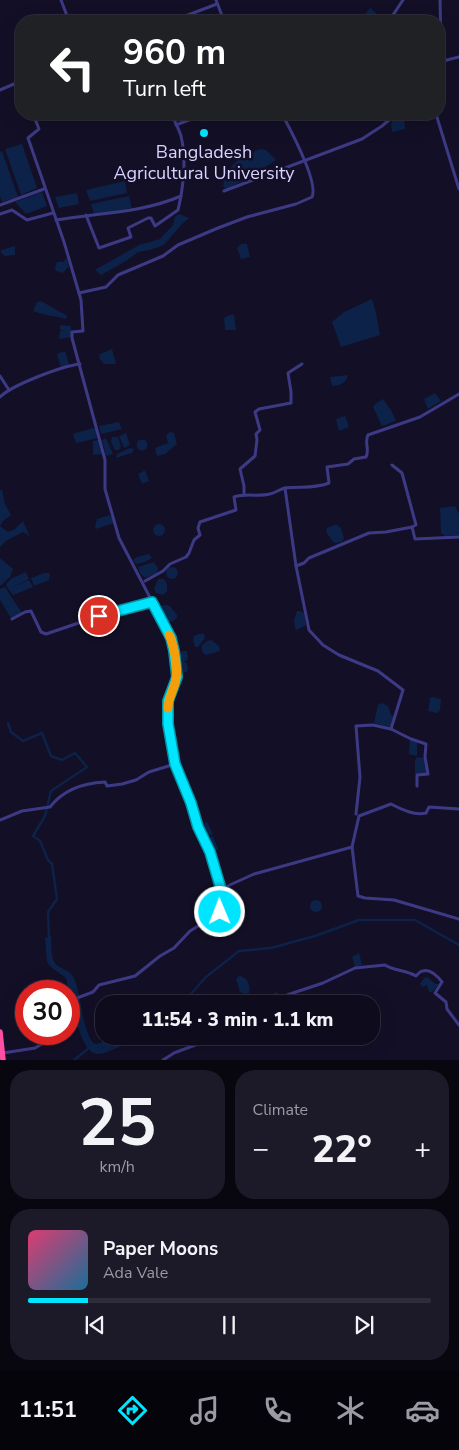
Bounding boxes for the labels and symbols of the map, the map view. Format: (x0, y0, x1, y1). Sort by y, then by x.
marker: Bangladesh Agricultural University (198, 127, 210, 139)
place label: Bangladesh Agricultural University (113, 140, 295, 185)
pin (78, 595, 120, 637)
position arrow (193, 885, 245, 937)
speed limit sign: 30 (15, 980, 80, 1045)

